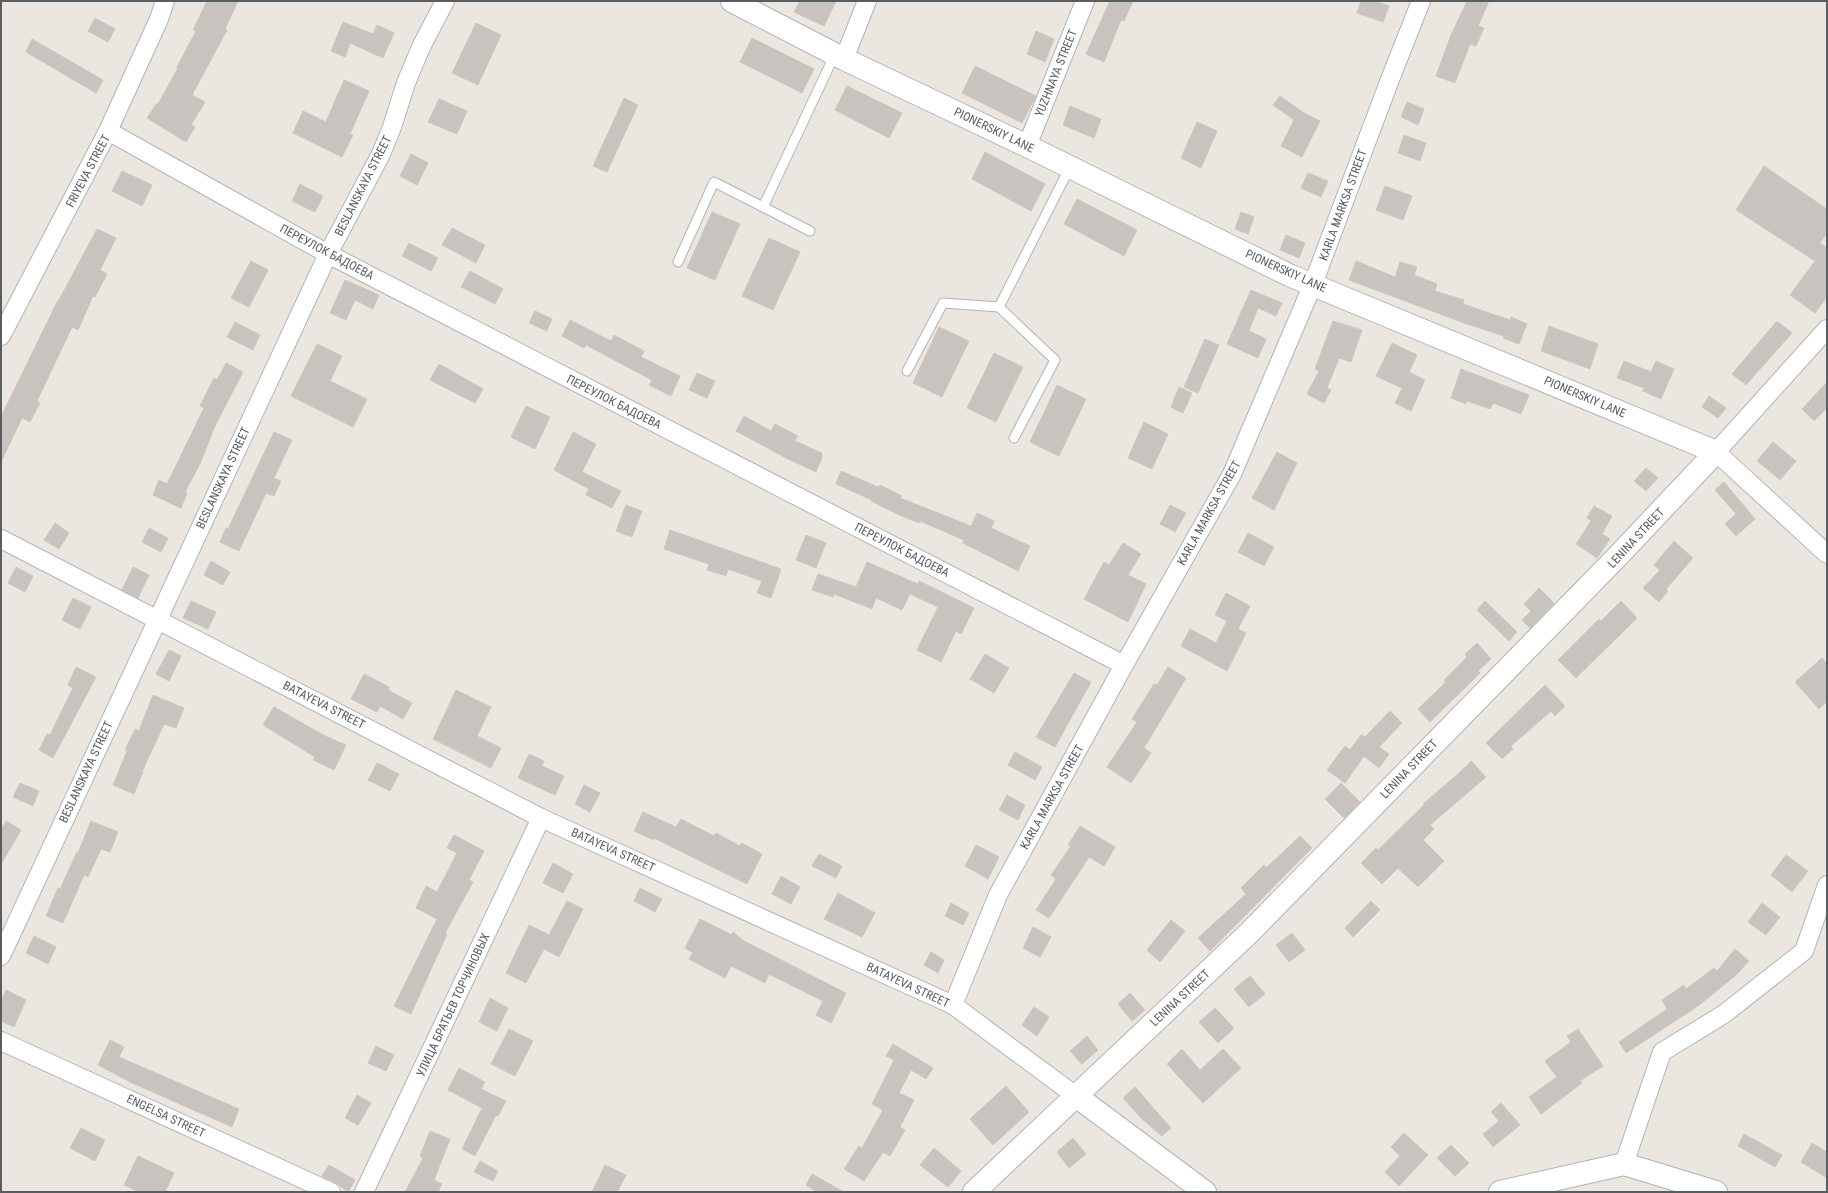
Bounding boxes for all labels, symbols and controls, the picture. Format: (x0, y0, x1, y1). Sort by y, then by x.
street label: YUZHNAYA STREET (1032, 27, 1080, 119)
street label: PIONERSKIY LANE (952, 105, 1036, 155)
street label: FRIYEVA STREET (63, 132, 113, 210)
street label: BESLANSKAYA STREET (332, 134, 394, 238)
street label: KARLA MARKSA STREET (1316, 147, 1370, 263)
street label: ПЕРЕУЛОК БАДОЕВА (278, 221, 376, 283)
street label: PIONERSKIY LANE (1243, 247, 1329, 295)
street label: ПЕРЕУЛОК БАДОЕВА (564, 372, 664, 432)
street label: PIONERSKIY LANE (1542, 373, 1628, 421)
street label: BESLANSKAYA STREET (193, 425, 253, 531)
street label: KARLA MARKSA STREET (1174, 458, 1244, 568)
street label: LENINA STREET (1605, 505, 1667, 571)
street label: ПЕРЕУЛОК БАДОЕВА (852, 520, 952, 580)
street label: BATAYEVA STREET (281, 678, 367, 732)
street label: BESLANSKAYA STREET (56, 719, 116, 825)
street label: LENINA STREET (1377, 737, 1441, 801)
street label: KARLA MARKSA STREET (1017, 742, 1087, 852)
street label: BATAYEVA STREET (569, 825, 657, 875)
street label: УЛИЦА БРАТЬЕВ ТОРЧИНОВЫХ (414, 931, 493, 1079)
street label: BATAYEVA STREET (864, 960, 952, 1010)
street label: LENINA STREET (1147, 967, 1213, 1029)
street label: ENGELSA STREET (124, 1092, 208, 1140)

